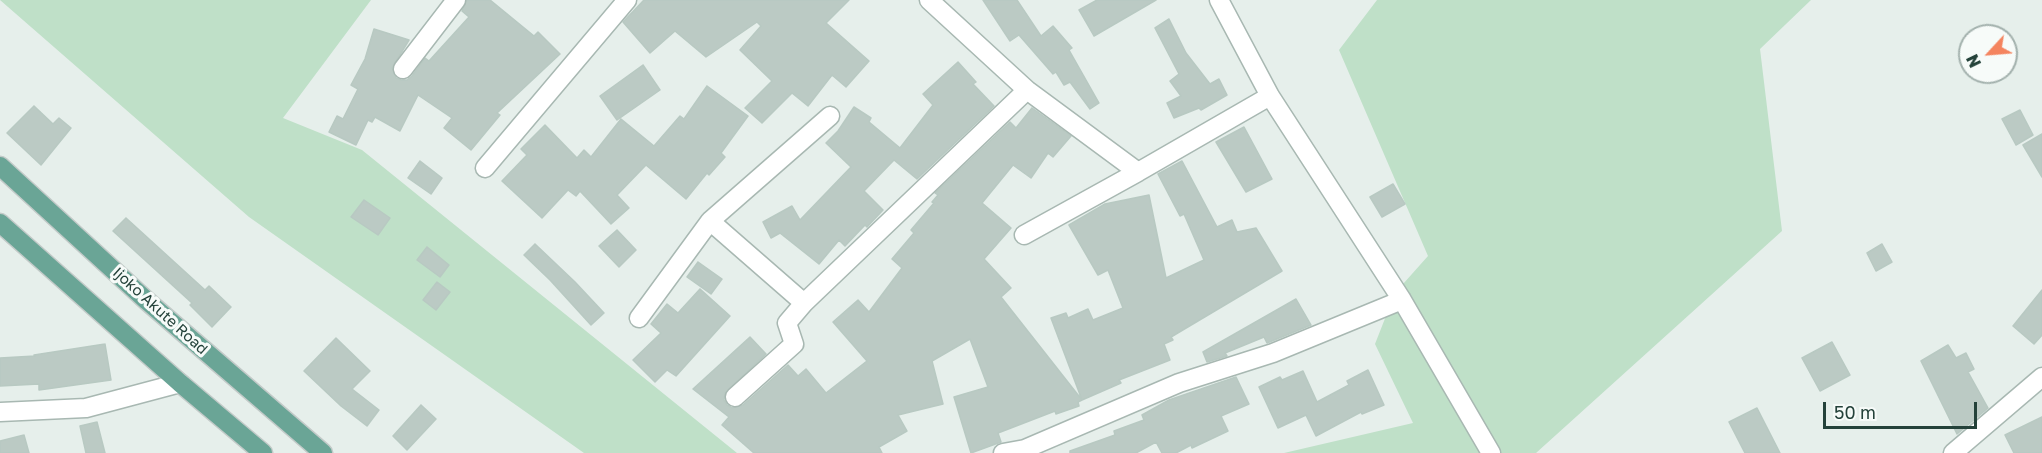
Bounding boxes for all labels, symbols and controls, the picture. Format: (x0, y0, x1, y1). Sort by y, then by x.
north arrow (1958, 24, 2018, 84)
text: N (1962, 51, 1985, 71)
street label: Ijoko Akute Road (109, 264, 211, 358)
scale bar (1826, 390, 1980, 428)
text: 50 m (1834, 401, 1876, 423)

